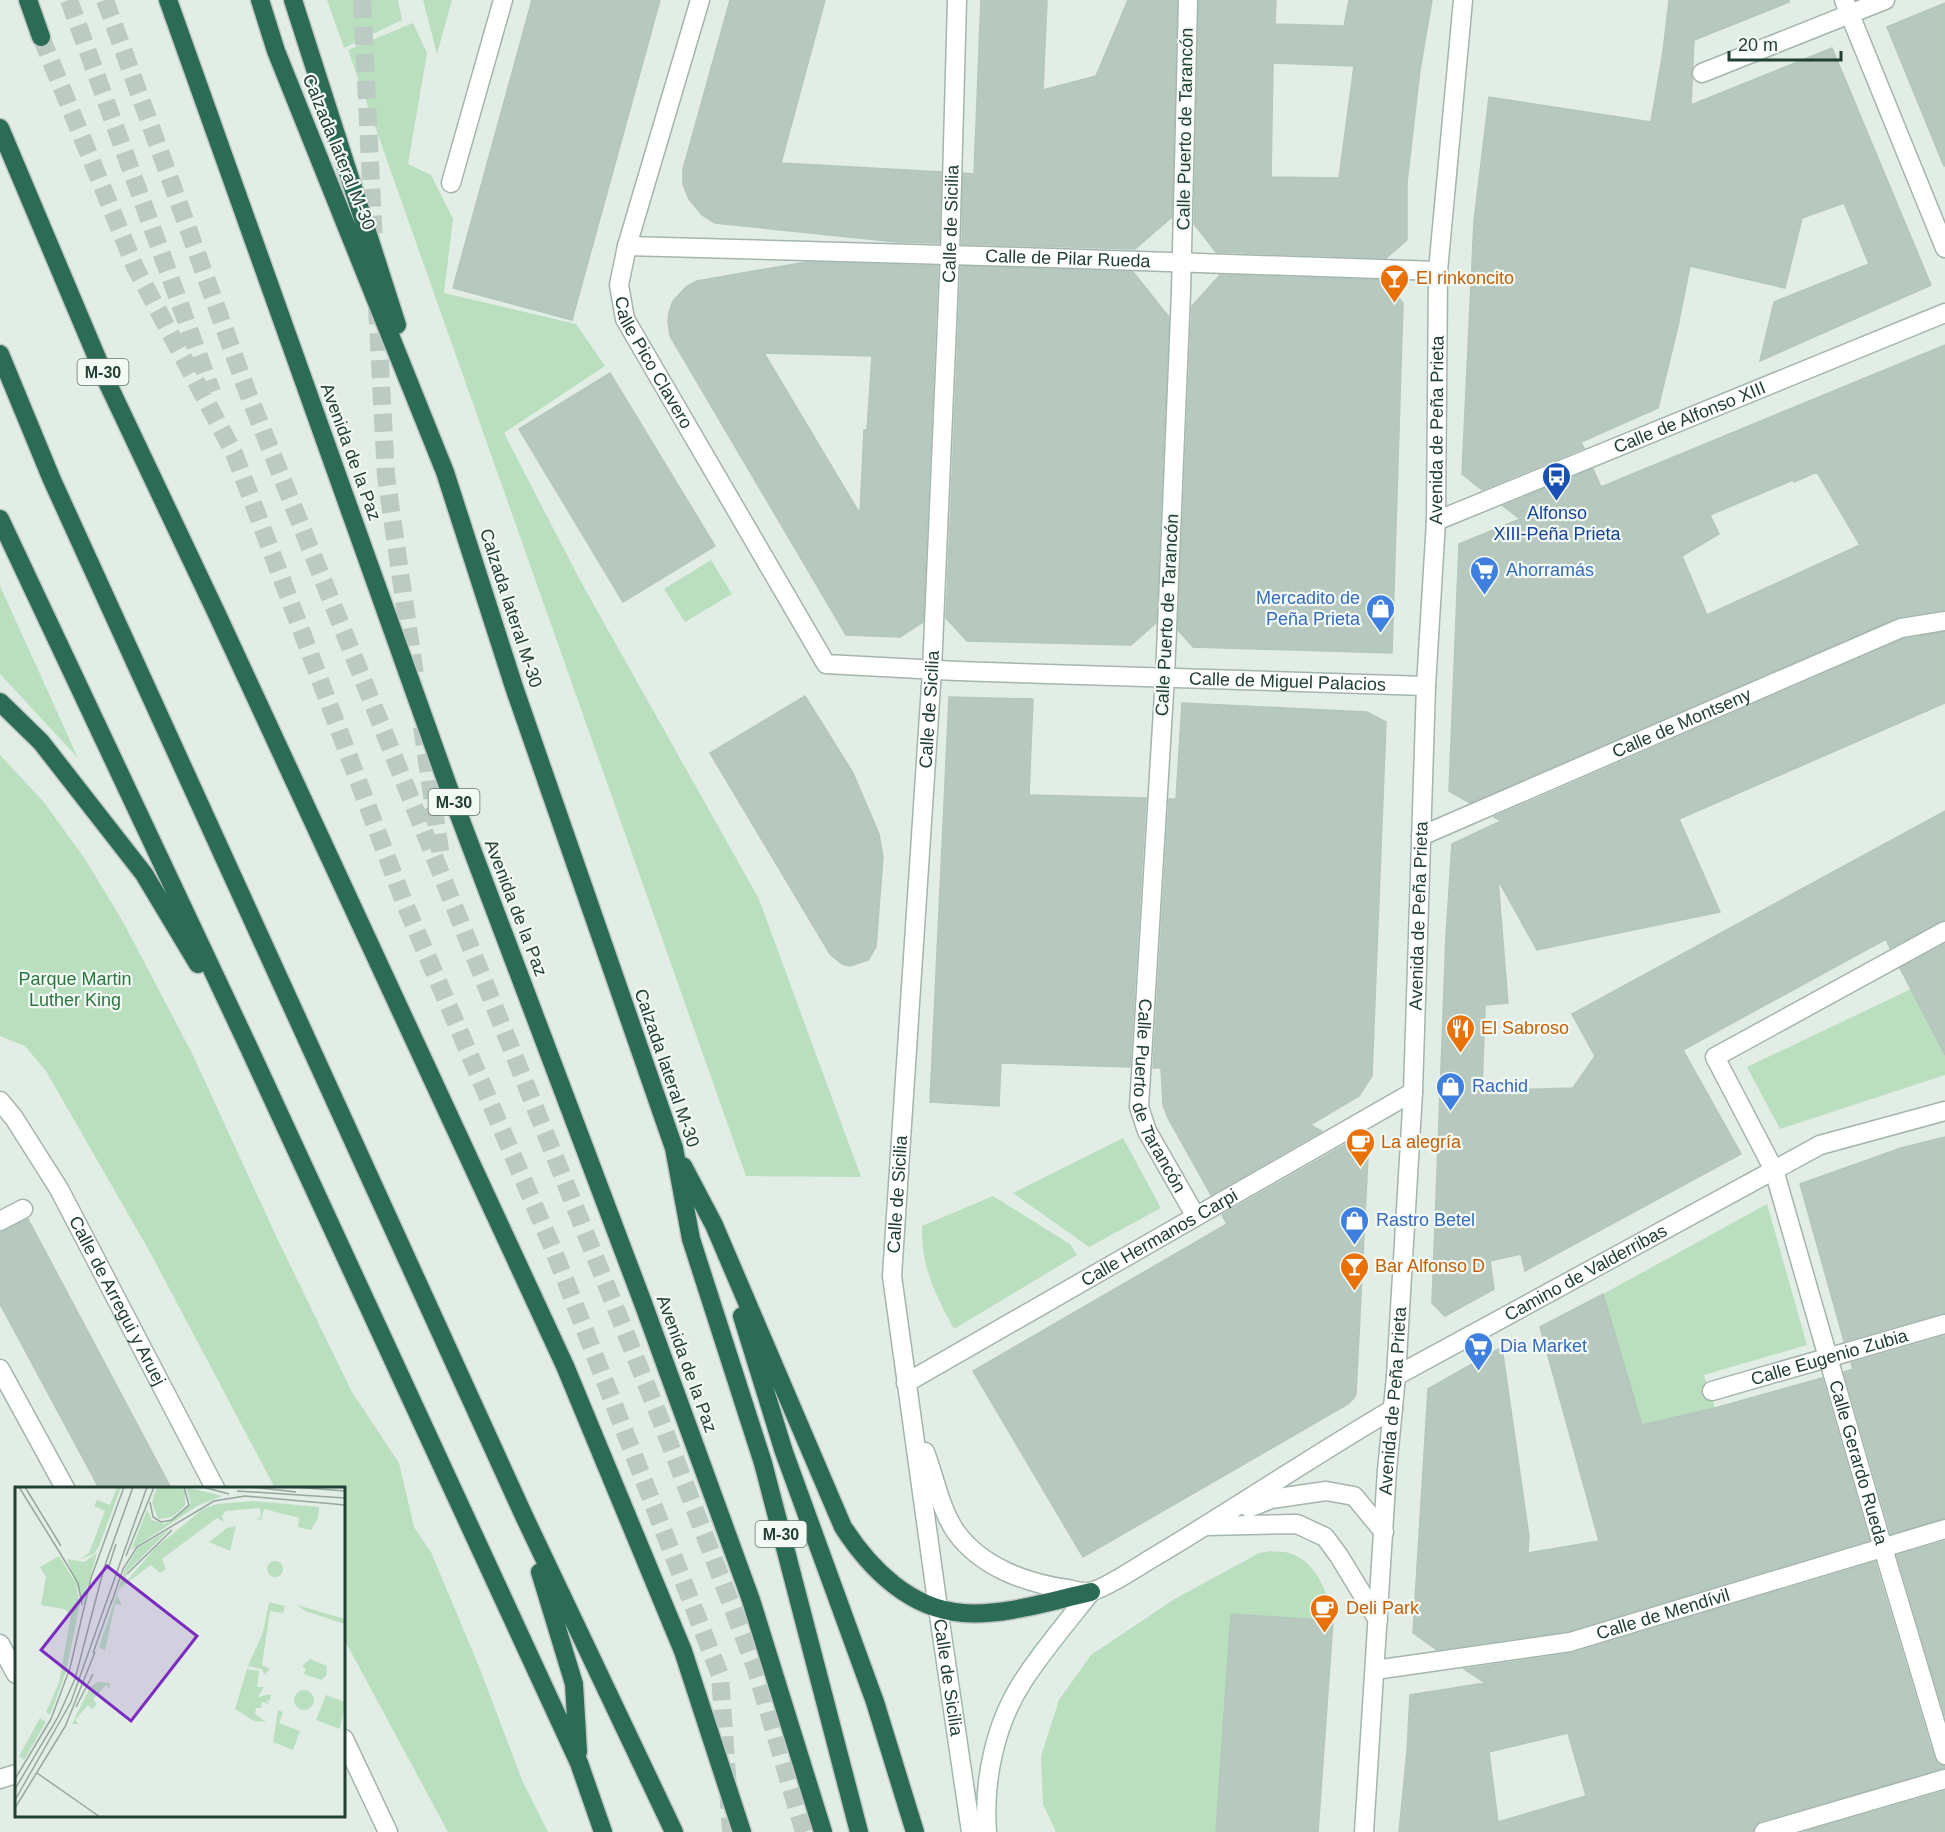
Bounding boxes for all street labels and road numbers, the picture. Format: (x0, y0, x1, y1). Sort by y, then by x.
street label: Calle Puerto de Tarancón (1173, 27, 1197, 231)
street label: Calzada lateral M-30 (299, 71, 379, 233)
street label: Calle de Sicilia (939, 164, 962, 283)
street label: Calle de Pilar Rueda (985, 246, 1152, 271)
street label: Calle Pico Clavero (611, 295, 697, 432)
street label: Avenida de Peña Prieta (1426, 335, 1447, 525)
road number: M-30 (78, 359, 128, 385)
street label: Calle de Alfonso XIII (1611, 377, 1769, 457)
street label: Avenida de la Paz (317, 381, 385, 523)
street label: Calle Puerto de Tarancón (1152, 513, 1182, 717)
street label: Calzada lateral M-30 (476, 526, 546, 690)
street label: Calle de Sicilia (916, 649, 943, 769)
street label: Calle de Miguel Palacios (1189, 668, 1386, 695)
street label: Calle de Montseny (1609, 684, 1754, 762)
road number: M-30 (428, 789, 480, 815)
street label: Avenida de Peña Prieta (1406, 820, 1432, 1011)
street label: Avenida de la Paz (481, 837, 551, 979)
street label: Calzada lateral M-30 (631, 986, 703, 1150)
street label: Calle Puerto de Tarancón (1128, 998, 1190, 1196)
street label: Calle de Sicilia (884, 1134, 911, 1254)
street label: Calle Hermanos Carpi (1077, 1185, 1241, 1290)
street label: Calle de Arregui y Aruej (65, 1213, 170, 1389)
street label: Camino de Valderribas (1501, 1220, 1670, 1325)
street label: Avenida de la Paz (653, 1293, 721, 1435)
street label: Avenida de Peña Prieta (1375, 1305, 1410, 1496)
street label: Calle Eugenio Zubia (1749, 1325, 1911, 1389)
street label: Calle Gerardo Rueda (1825, 1378, 1892, 1548)
road number: M-30 (756, 1521, 806, 1547)
street label: Calle de Mendívil (1594, 1585, 1732, 1644)
street label: Calle de Sicilia (930, 1617, 967, 1738)

